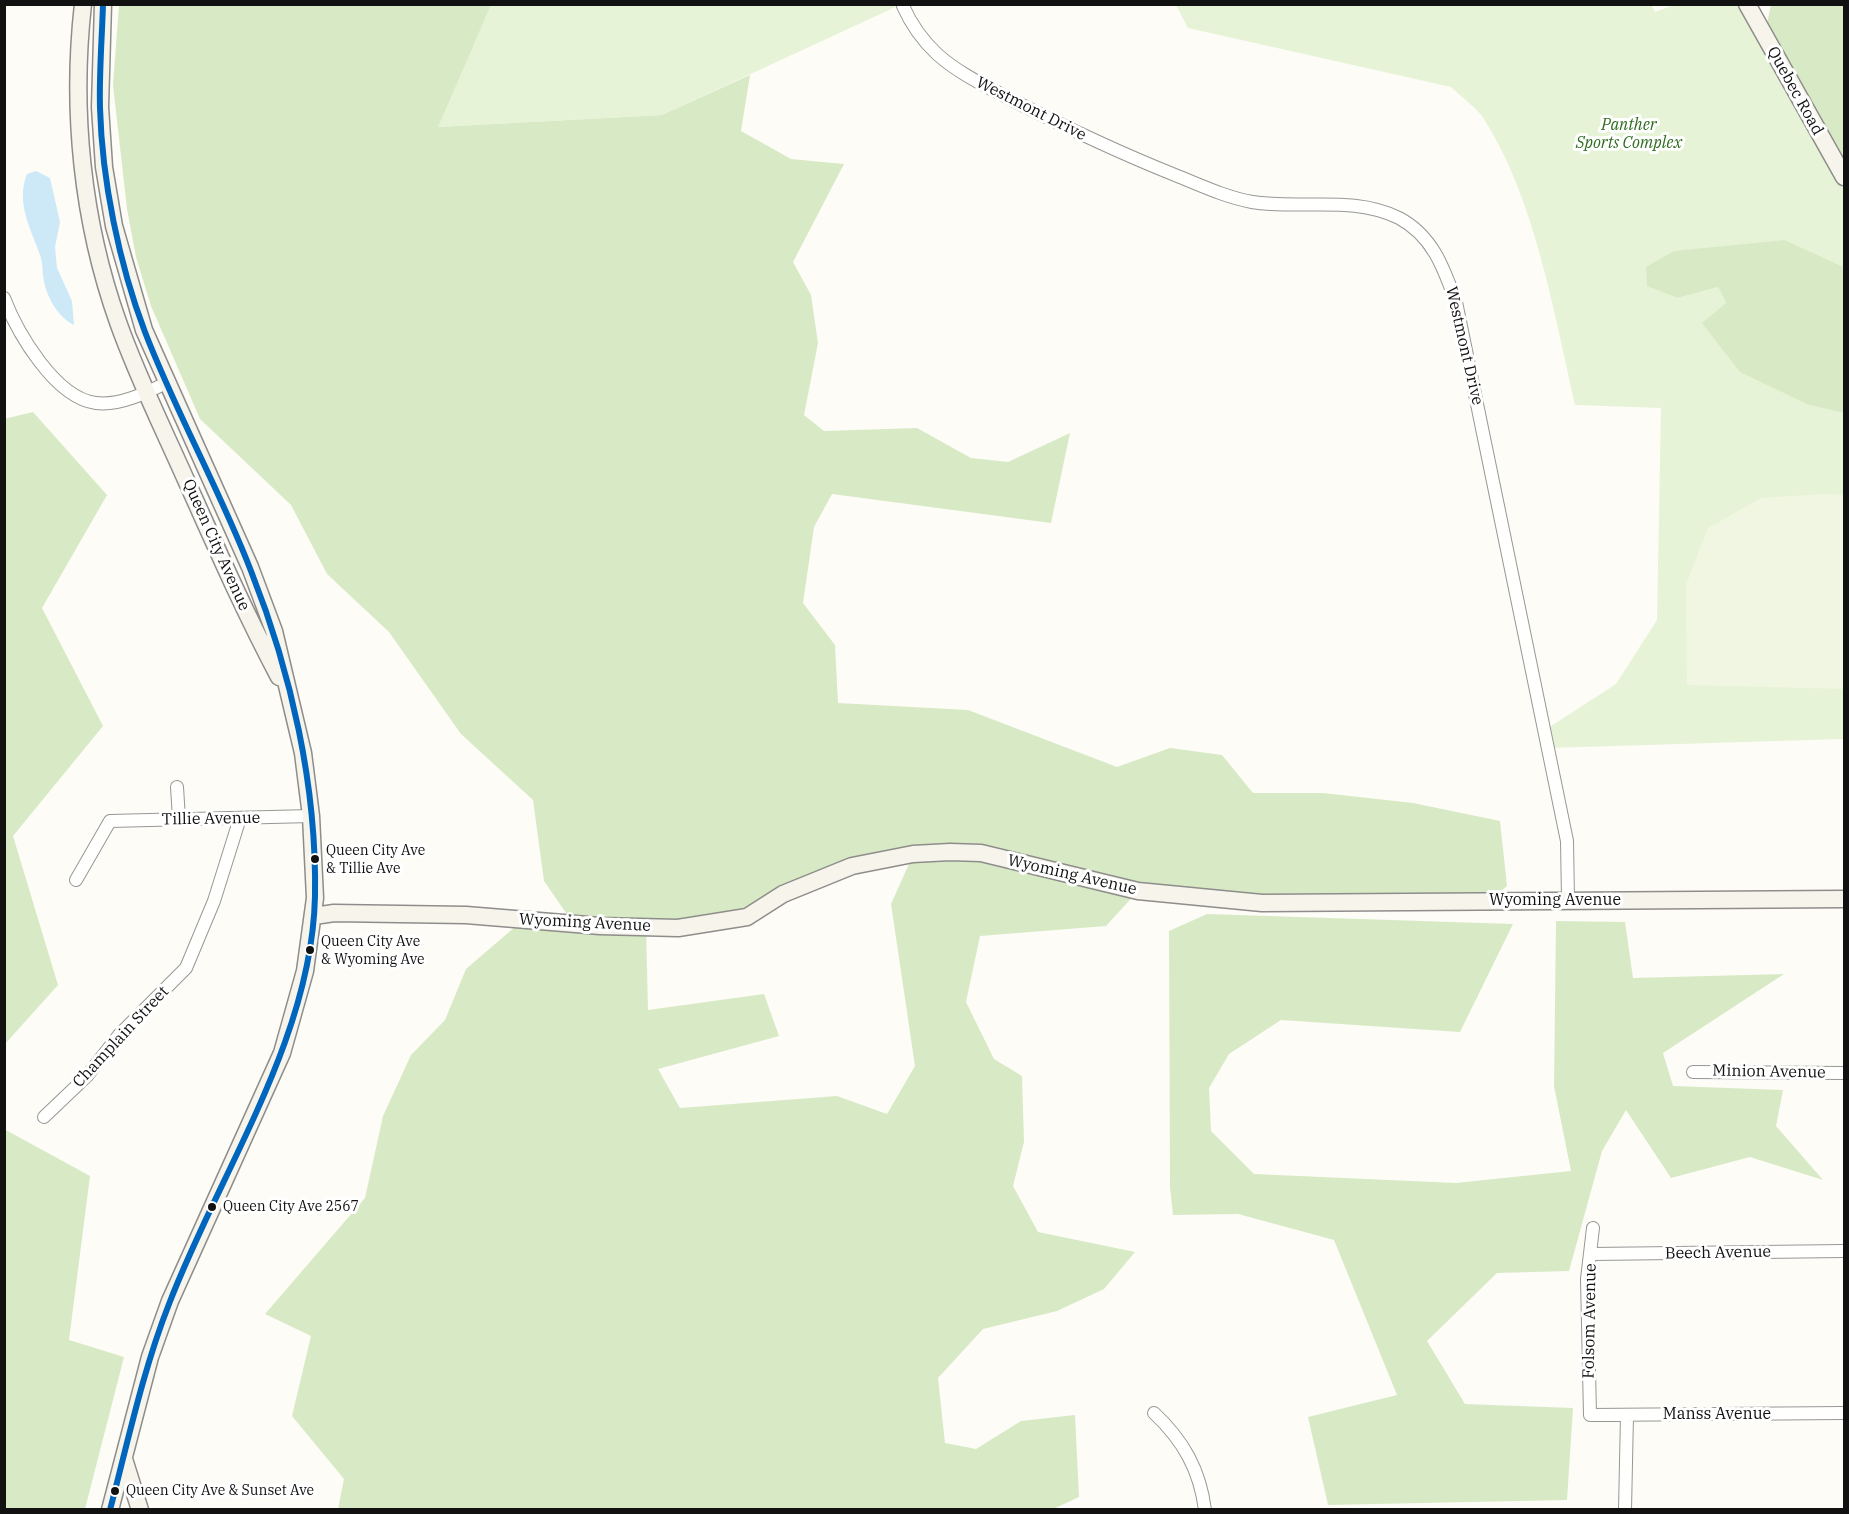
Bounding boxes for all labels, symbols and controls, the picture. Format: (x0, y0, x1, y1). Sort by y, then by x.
street label: Quebec Road (1763, 43, 1827, 139)
street label: Westmont Drive (973, 73, 1089, 145)
park label: Panther Sports Complex (1576, 115, 1682, 153)
street label: Westmont Drive (1441, 285, 1487, 407)
street label: Queen City Avenue (178, 476, 254, 614)
street label: Tillie Avenue (162, 809, 260, 829)
place label: Queen City Ave & Tillie Ave (326, 843, 425, 876)
street label: Wyoming Avenue (1006, 851, 1138, 899)
marker: Queen City Ave & Tillie Ave (309, 853, 321, 865)
street label: Wyoming Avenue (1489, 890, 1621, 910)
street label: Wyoming Avenue (519, 910, 651, 936)
place label: Queen City Ave & Wyoming Ave (321, 934, 425, 966)
marker: Queen City Ave & Wyoming Ave (304, 944, 316, 956)
street label: Champlain Street (69, 982, 173, 1092)
street label: Minion Avenue (1712, 1061, 1826, 1083)
place label: Queen City Ave 2567 (223, 1199, 359, 1215)
marker: Queen City Ave 2567 (206, 1201, 218, 1213)
street label: Beech Avenue (1665, 1242, 1771, 1264)
street label: Folsom Avenue (1579, 1263, 1601, 1379)
street label: Manss Avenue (1663, 1404, 1771, 1424)
place label: Queen City Ave & Sunset Ave (126, 1483, 314, 1499)
marker: Queen City Ave & Sunset Ave (109, 1485, 121, 1497)

